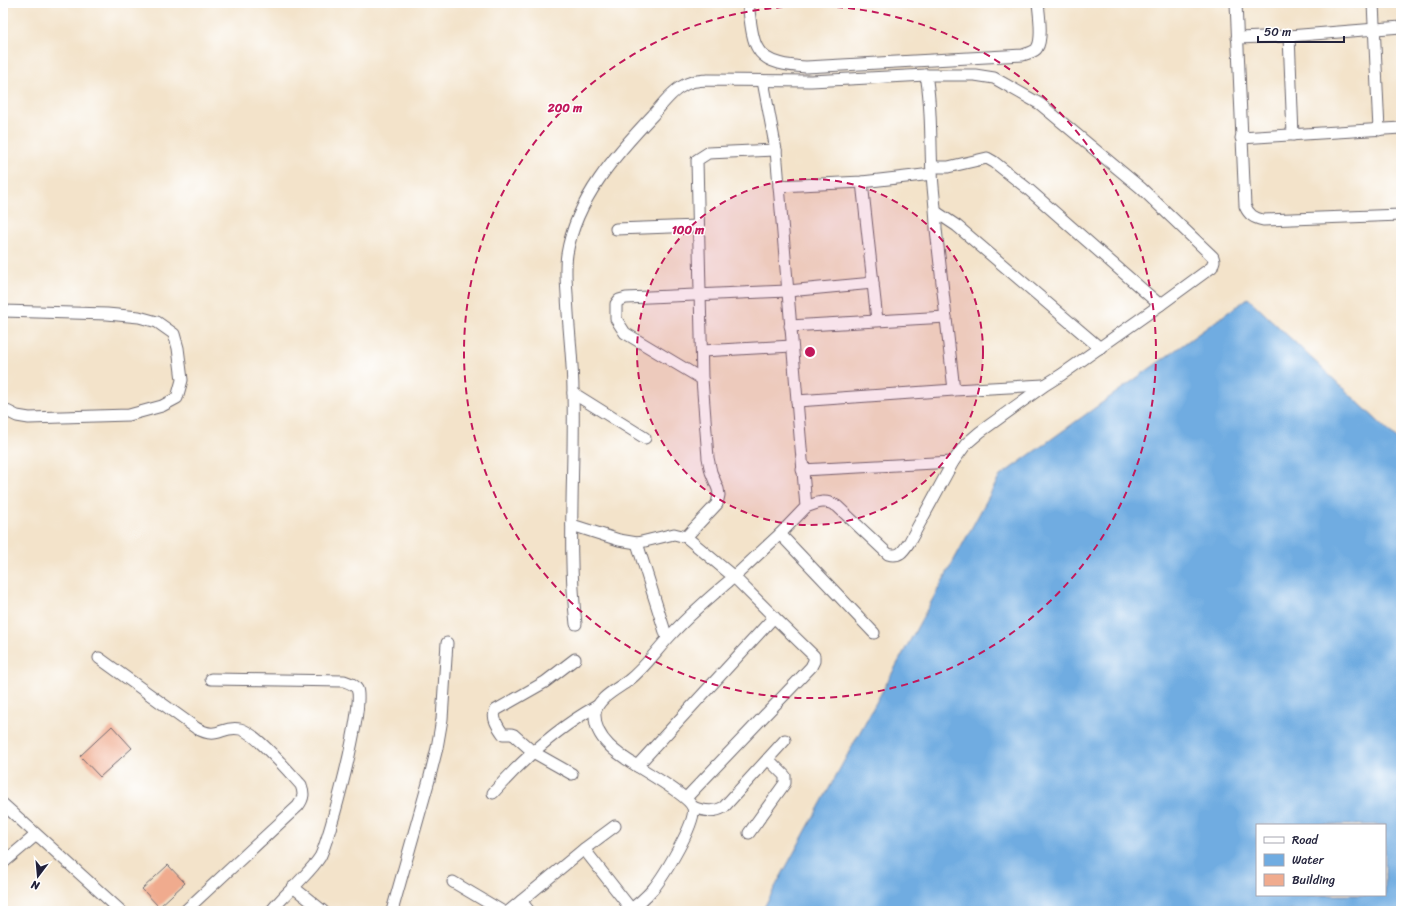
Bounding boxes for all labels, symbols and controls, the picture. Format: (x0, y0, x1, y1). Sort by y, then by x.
scale bar (1258, 18, 1344, 44)
text: 50 m (1264, 21, 1291, 43)
text: 200 m (547, 97, 583, 119)
text: 100 m (672, 219, 705, 241)
centre of rings (803, 345, 817, 359)
legend (1256, 824, 1386, 896)
text: Road (1292, 829, 1319, 851)
text: Water (1292, 849, 1325, 871)
north arrow (18, 856, 58, 896)
text: Building (1292, 869, 1335, 891)
text: N (29, 875, 43, 896)

